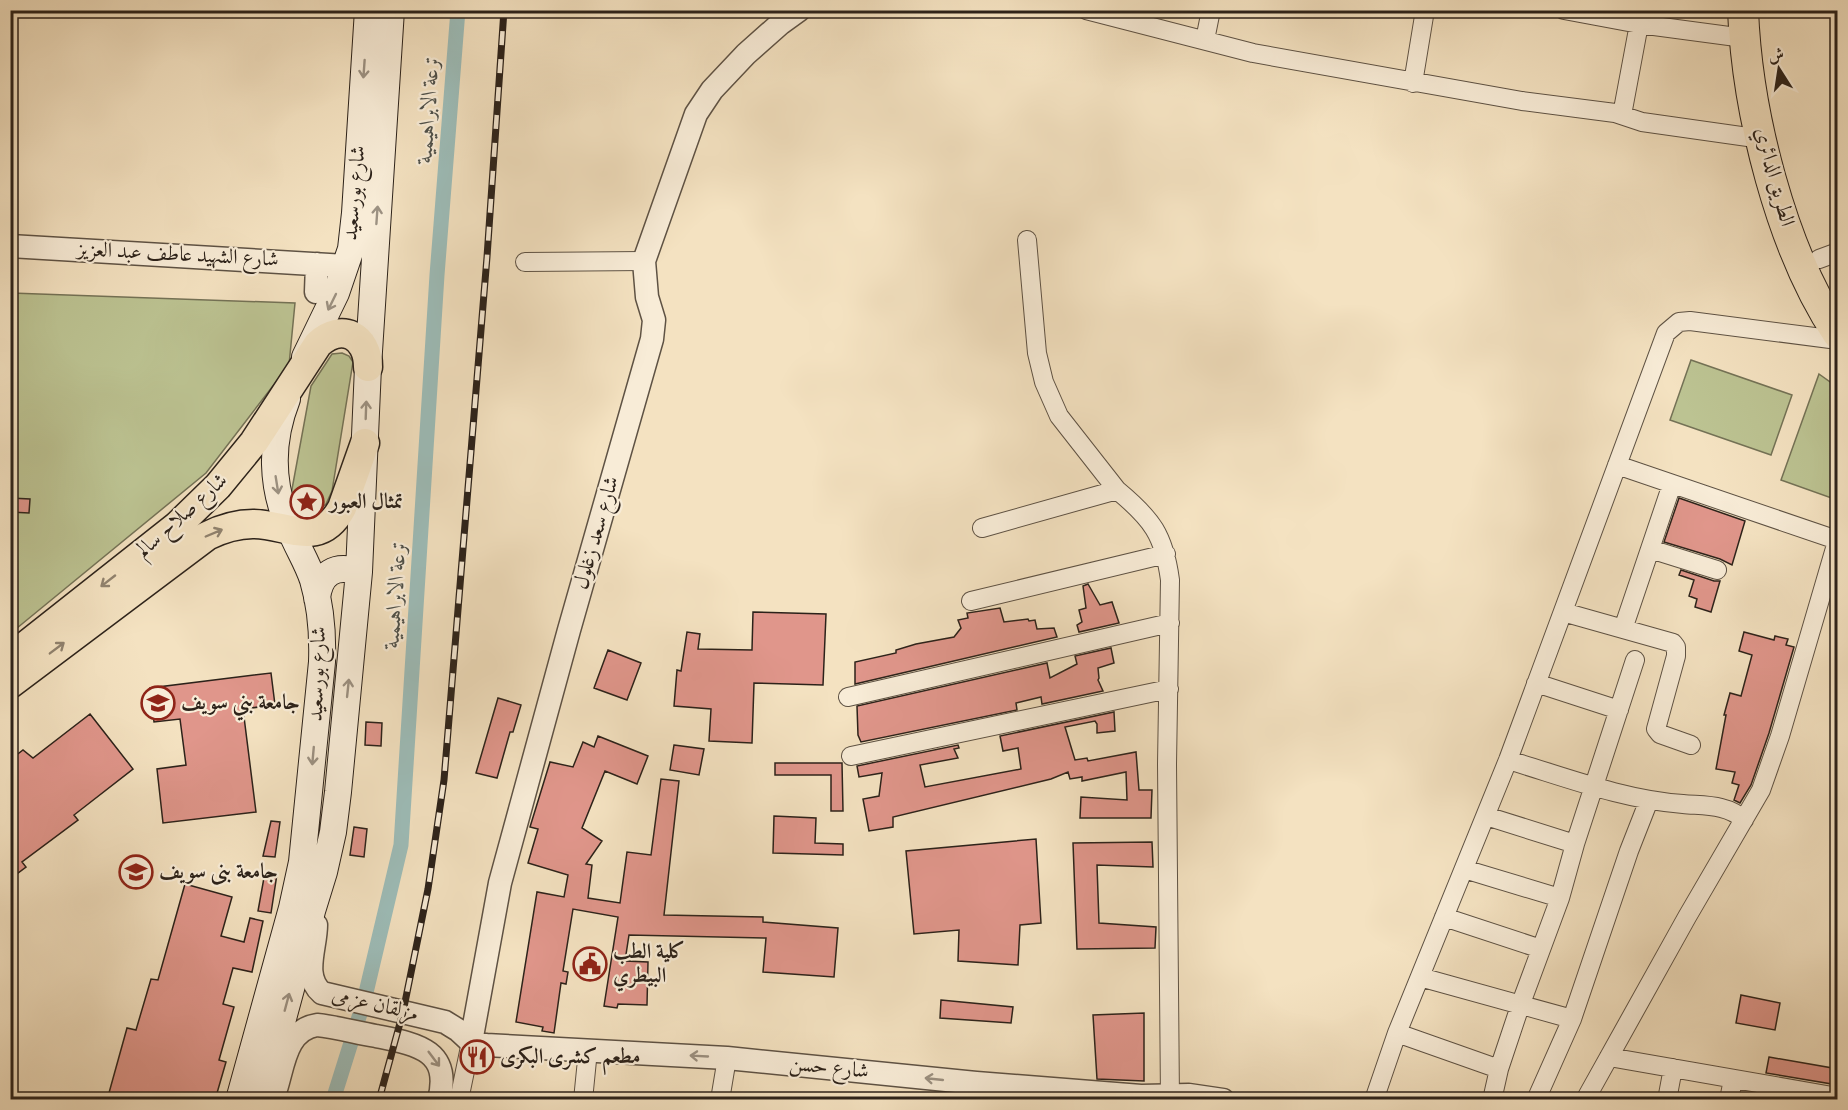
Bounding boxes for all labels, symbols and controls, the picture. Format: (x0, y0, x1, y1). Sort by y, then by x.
north arrow (1749, 39, 1809, 99)
text: ش (1766, 45, 1786, 68)
water label: ترعة الابراهيمية (411, 54, 447, 166)
one-way arrow (359, 58, 370, 78)
street label: الطريق الدائري (1747, 124, 1800, 230)
street label: شارع بورسعيد (337, 144, 376, 242)
one-way arrow (372, 206, 383, 226)
street label: شارع الشهيد عاطف عبد العزيز (74, 236, 279, 277)
one-way arrow (325, 292, 337, 310)
one-way arrow (361, 401, 372, 421)
street label: شارع صلاح سالم (130, 468, 236, 567)
street label: شارع سعد زغلول (568, 473, 629, 593)
one-way arrow (272, 475, 283, 495)
place icon: تمثال العبور (289, 484, 325, 520)
place label: تمثال العبور (328, 489, 403, 516)
one-way arrow (204, 527, 222, 538)
water label: ترعة الابراهيمية (378, 539, 414, 651)
one-way arrow (100, 574, 116, 587)
street label: شارع بورسعيد (303, 626, 336, 722)
one-way arrow (49, 642, 65, 655)
one-way arrow (343, 679, 354, 699)
school or university icon: جامعة بني سويف (140, 685, 176, 721)
place label: جامعة بني سويف (181, 690, 300, 721)
one-way arrow (308, 745, 319, 765)
school or university icon: جامعة بنى سويف (118, 854, 154, 890)
place label: جامعة بنى سويف (159, 859, 278, 886)
place label: كلية الطب البيطري (613, 939, 685, 992)
public building icon: كلية الطب البيطري (572, 946, 608, 982)
street label: مزلقان عزمى (329, 982, 421, 1028)
one-way arrow (281, 993, 293, 1012)
restaurant icon: مطعم كشرى البكرى (459, 1039, 495, 1075)
place label: مطعم كشرى البكرى (500, 1044, 640, 1075)
street label: شارع حسن (788, 1050, 870, 1089)
one-way arrow (427, 1051, 440, 1067)
one-way arrow (689, 1051, 709, 1062)
one-way arrow (925, 1073, 945, 1084)

